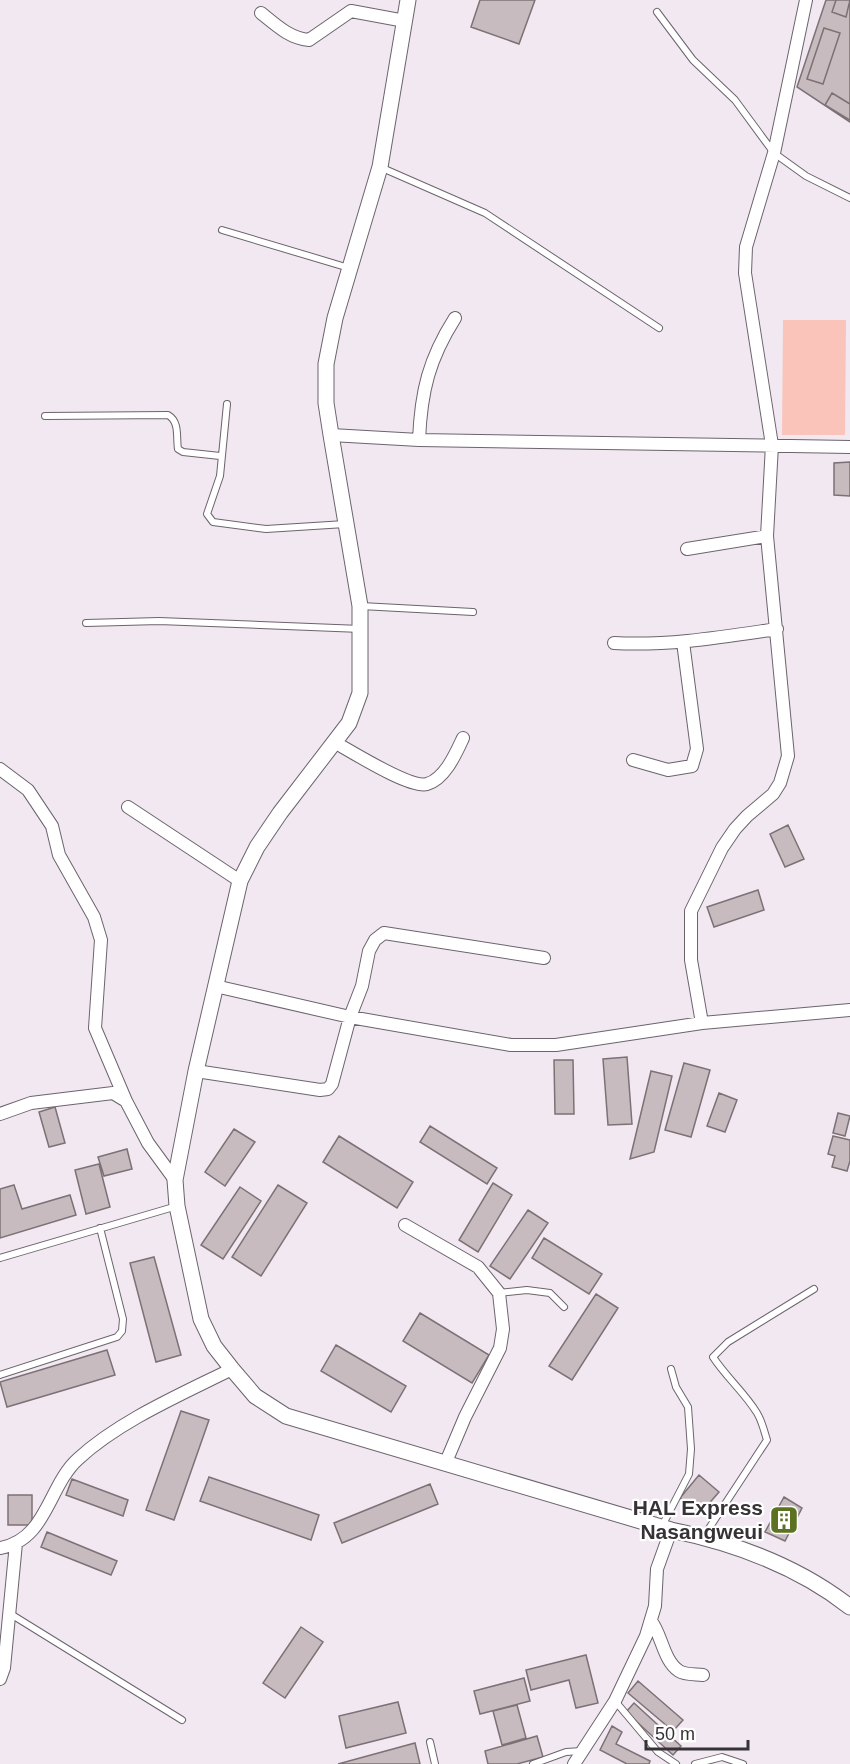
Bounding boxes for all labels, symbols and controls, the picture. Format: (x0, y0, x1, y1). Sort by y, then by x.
place label: HAL Express Nasangweui (633, 1496, 763, 1543)
building icon: HAL Express Nasangweui (768, 1504, 800, 1536)
scale bar (646, 1713, 748, 1751)
text: 50 m (655, 1724, 695, 1744)

